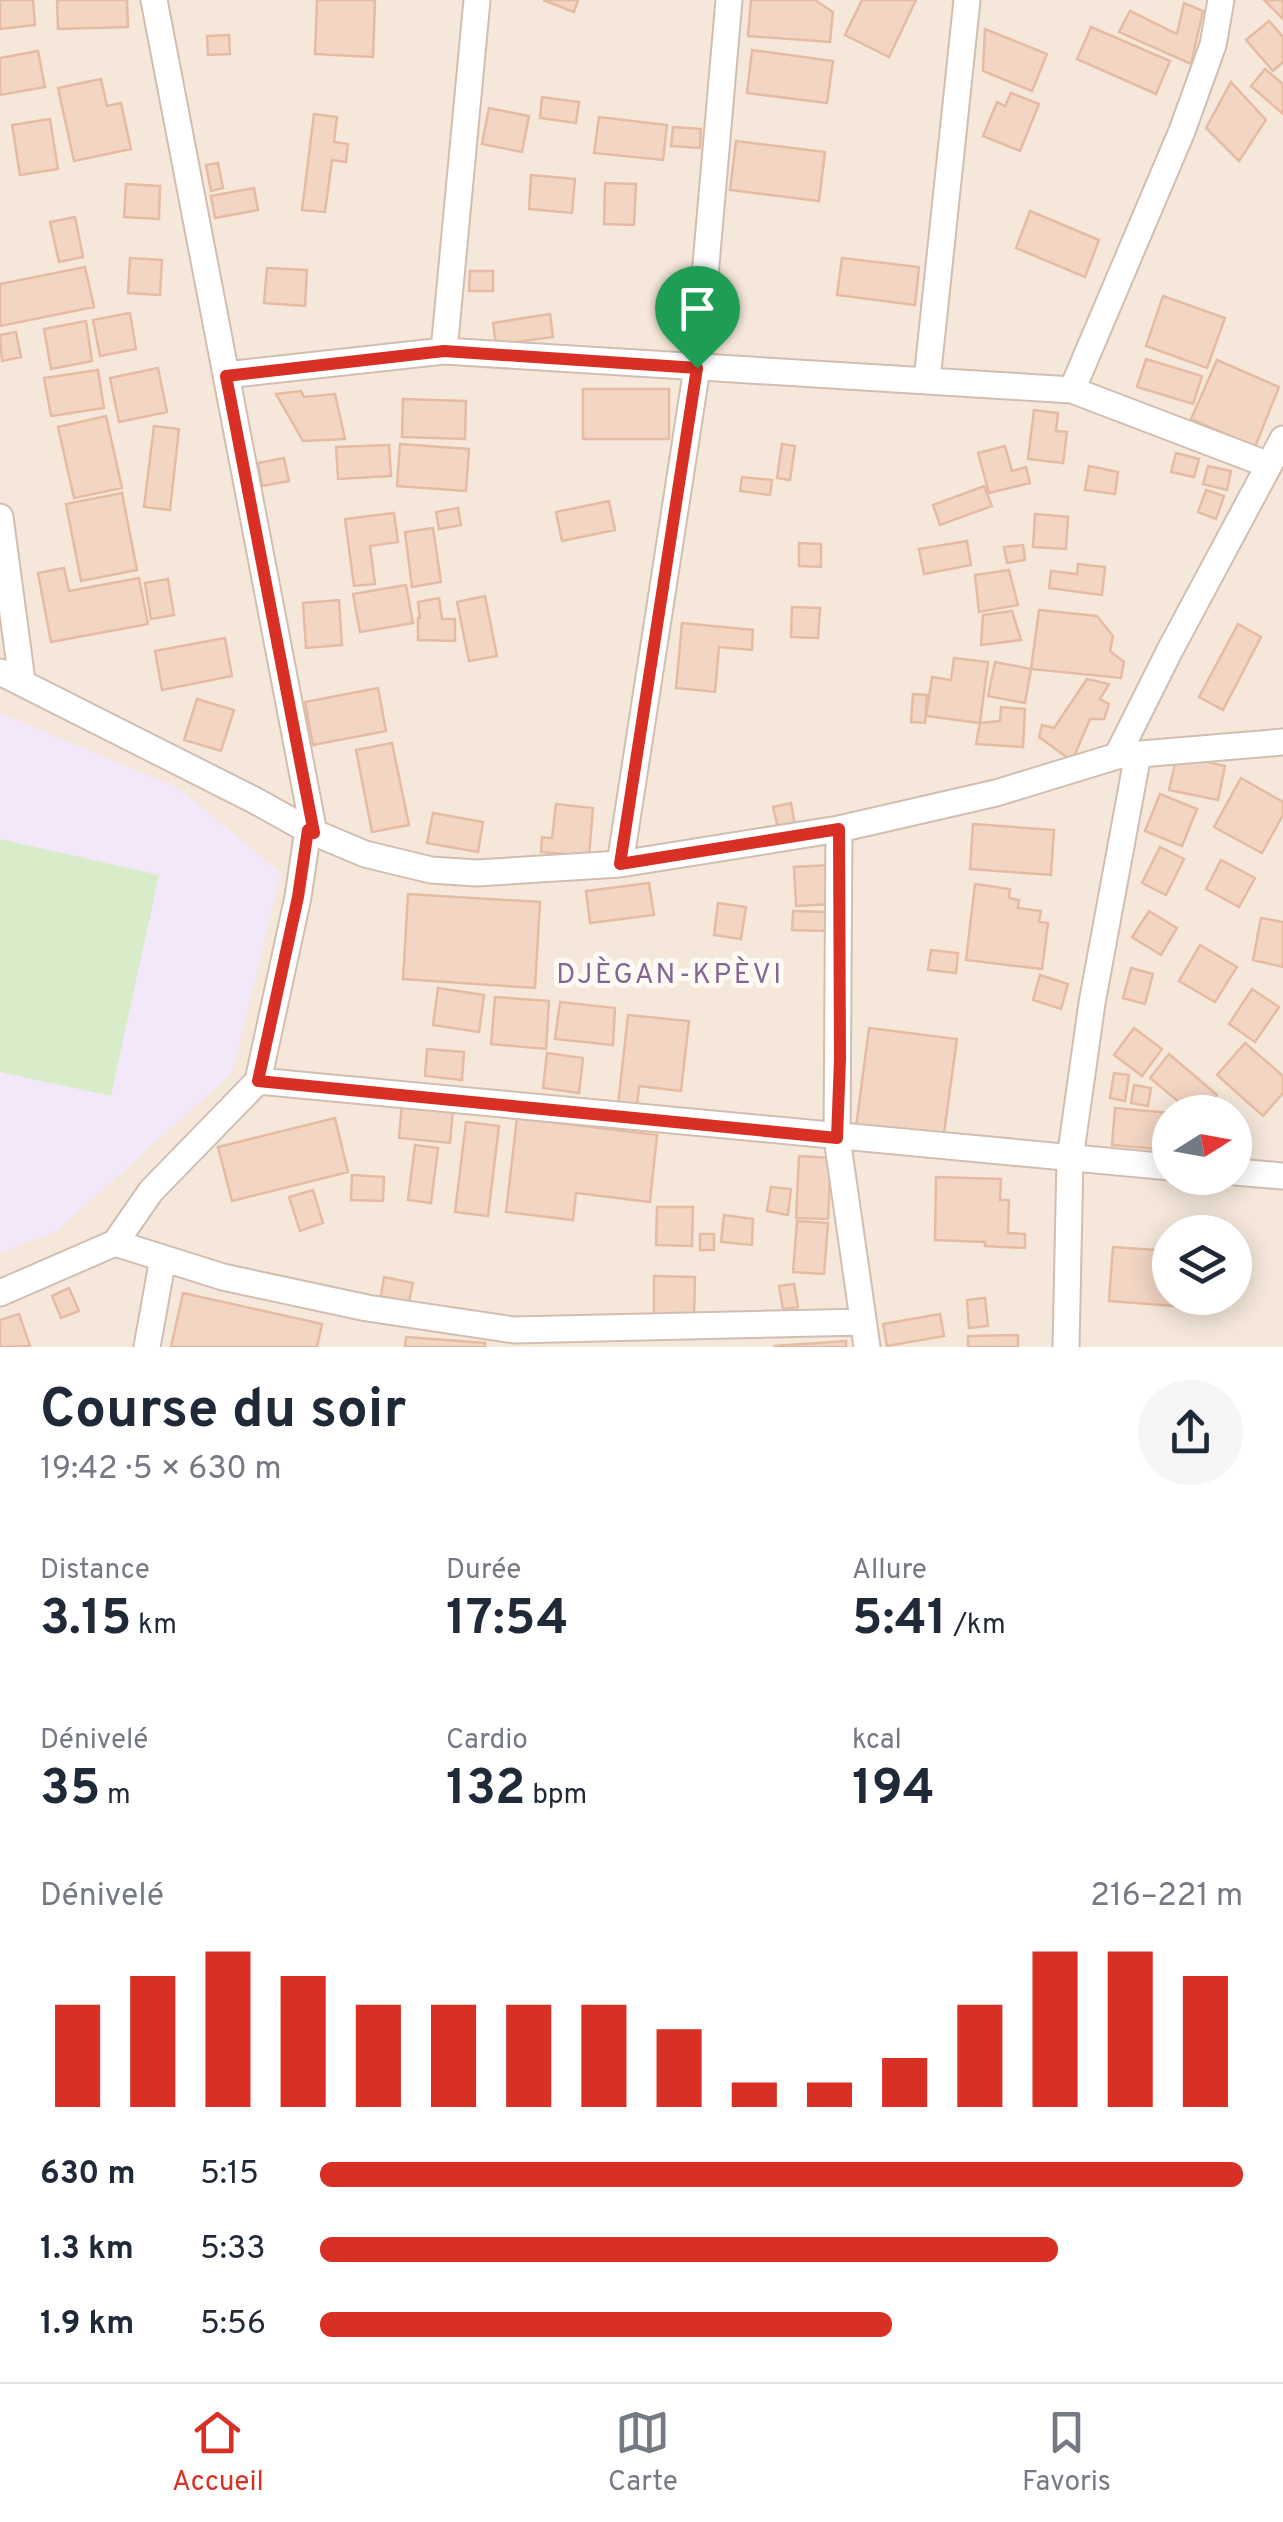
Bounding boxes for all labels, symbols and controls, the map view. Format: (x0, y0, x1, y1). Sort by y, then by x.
pin (655, 266, 740, 369)
icon: arrive (670, 281, 725, 336)
district label: DJÈGAN-KPÈVI (556, 956, 784, 994)
north arrow (1152, 1095, 1252, 1195)
map controls (1152, 1095, 1252, 1315)
button: layers (1152, 1215, 1252, 1315)
text: Course du soir (40, 1377, 406, 1447)
button: share (1138, 1380, 1243, 1485)
text: 19:42 · 5 × 630 m (40, 1450, 282, 1490)
text: Distance (40, 1553, 150, 1589)
text: Durée (446, 1553, 521, 1589)
text: Allure (852, 1553, 927, 1589)
text: 3.15 (40, 1589, 132, 1652)
text: 17:54 (446, 1589, 569, 1652)
text: 5:41 (852, 1589, 947, 1652)
text: km (132, 1608, 177, 1644)
text: /km (947, 1608, 1006, 1644)
text: Dénivelé (40, 1723, 148, 1759)
text: Cardio (446, 1723, 528, 1759)
text: kcal (852, 1723, 902, 1759)
text: 35 (40, 1759, 101, 1822)
text: 132 (446, 1759, 526, 1822)
text: 194 (852, 1759, 935, 1822)
text: m (101, 1778, 131, 1814)
text: bpm (526, 1778, 587, 1814)
text: Dénivelé (40, 1877, 164, 1917)
text: 216–221 m (1090, 1877, 1243, 1917)
text: 630 m (40, 2155, 135, 2195)
text: 5:15 (200, 2155, 259, 2195)
text: 1.3 km (40, 2230, 134, 2270)
text: 5:33 (200, 2230, 266, 2270)
text: 1.9 km (40, 2305, 134, 2345)
text: 5:56 (200, 2305, 266, 2345)
tab: Accueil (172, 2405, 264, 2501)
tab: Carte (608, 2405, 678, 2501)
tab: Favoris (1022, 2405, 1111, 2501)

